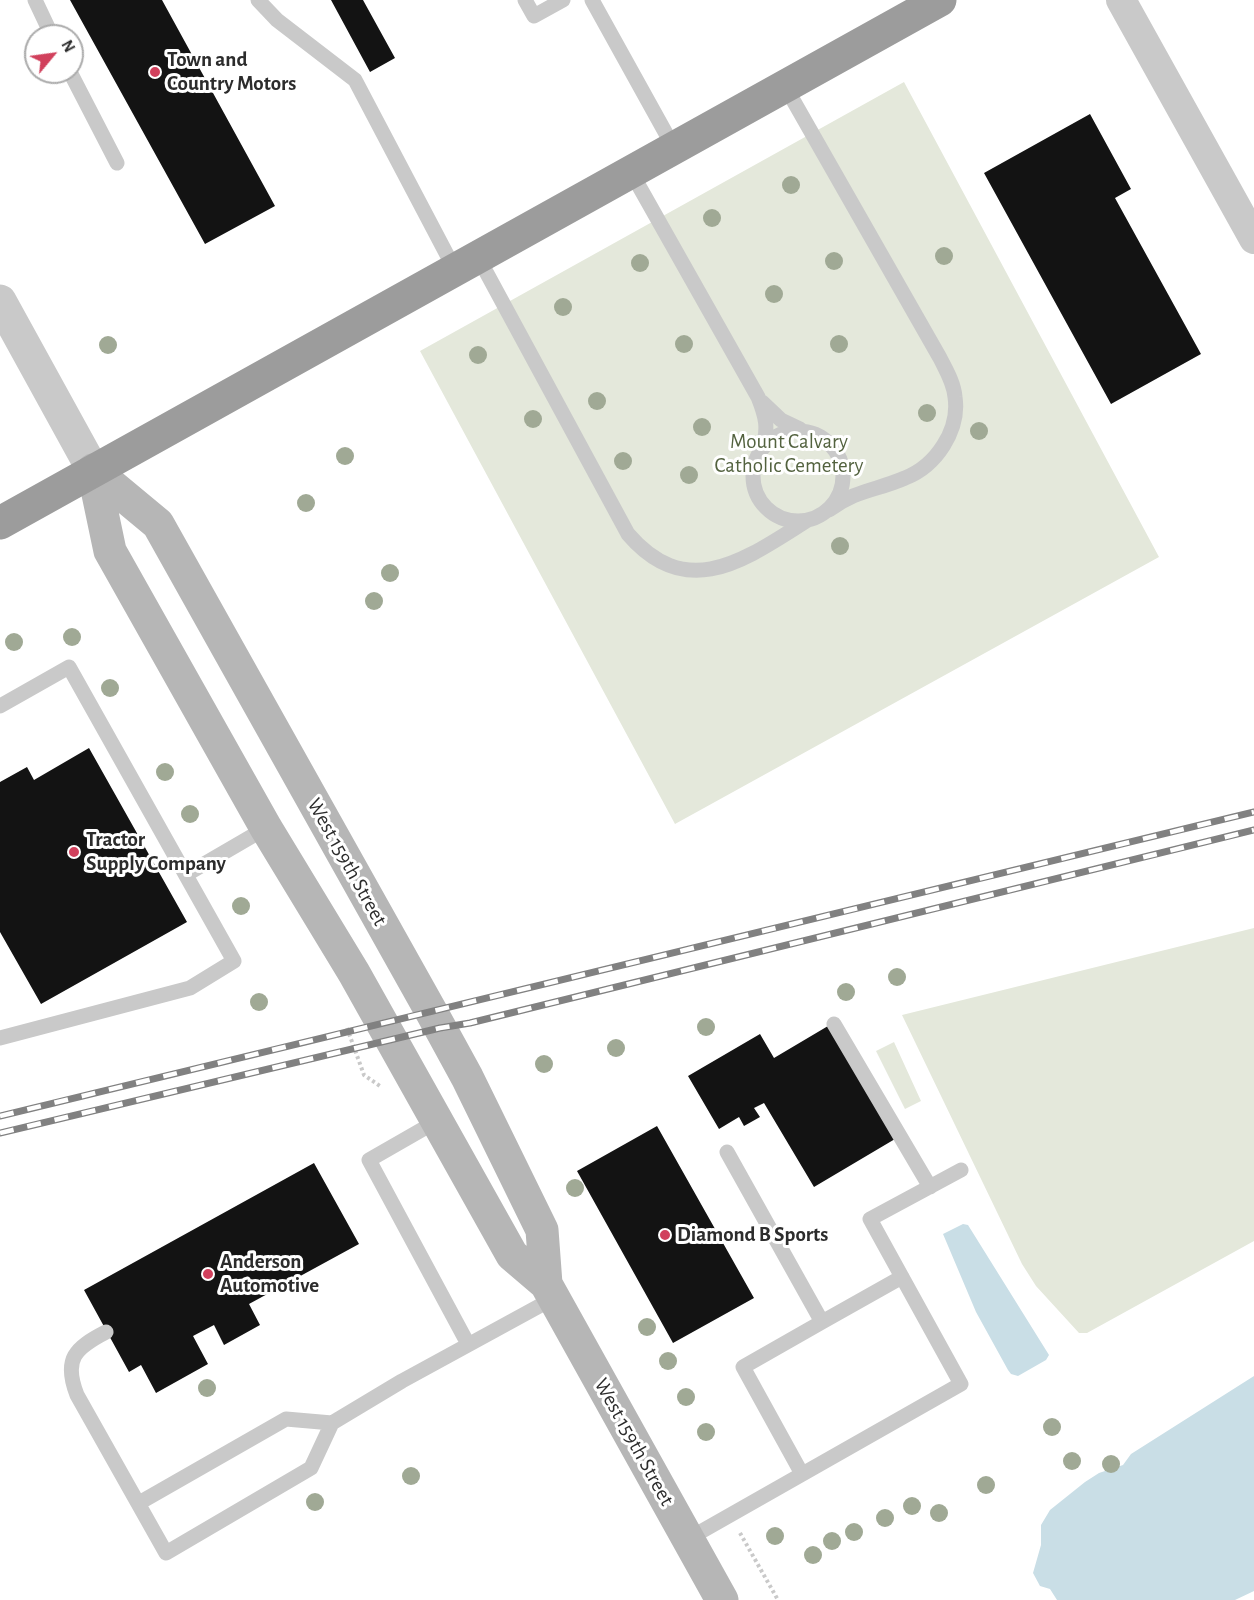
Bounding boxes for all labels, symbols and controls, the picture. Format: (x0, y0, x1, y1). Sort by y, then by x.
north arrow (24, 24, 84, 84)
text: N (58, 37, 78, 55)
place label: Town and Country Motors (167, 47, 296, 97)
marker: Town and Country Motors (148, 65, 162, 79)
park label: Mount Calvary Catholic Cemetery (714, 429, 864, 479)
street label: West 159th Street (302, 794, 392, 930)
place label: Tractor Supply Company (86, 827, 226, 877)
marker: Tractor Supply Company (67, 845, 81, 859)
place label: Diamond B Sports (677, 1222, 828, 1248)
marker: Diamond B Sports (658, 1228, 672, 1242)
place label: Anderson Automotive (220, 1249, 319, 1299)
marker: Anderson Automotive (201, 1267, 215, 1281)
street label: West 159th Street (589, 1374, 679, 1510)

